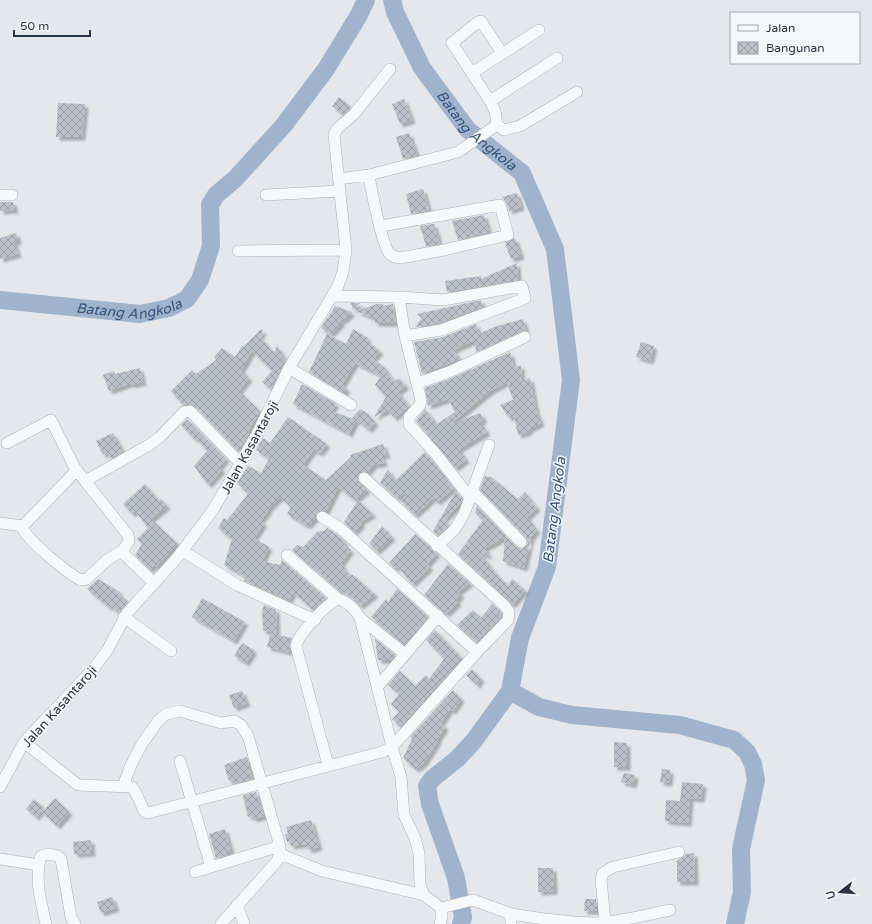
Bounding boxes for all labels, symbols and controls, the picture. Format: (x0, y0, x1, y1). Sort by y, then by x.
scale bar (14, 12, 90, 38)
legend (730, 12, 860, 64)
text: 50 m (20, 19, 49, 33)
text: Jalan (766, 21, 795, 35)
text: Bangunan (766, 41, 825, 55)
water label: Batang Angkola (433, 87, 521, 175)
water label: Batang Angkola (75, 294, 186, 323)
street label: Jalan Kasantaroji (218, 398, 282, 497)
water label: Batang Angkola (540, 455, 570, 564)
street label: Jalan Kasantaroji (19, 663, 100, 751)
north arrow (820, 872, 860, 912)
text: U (823, 889, 838, 901)

